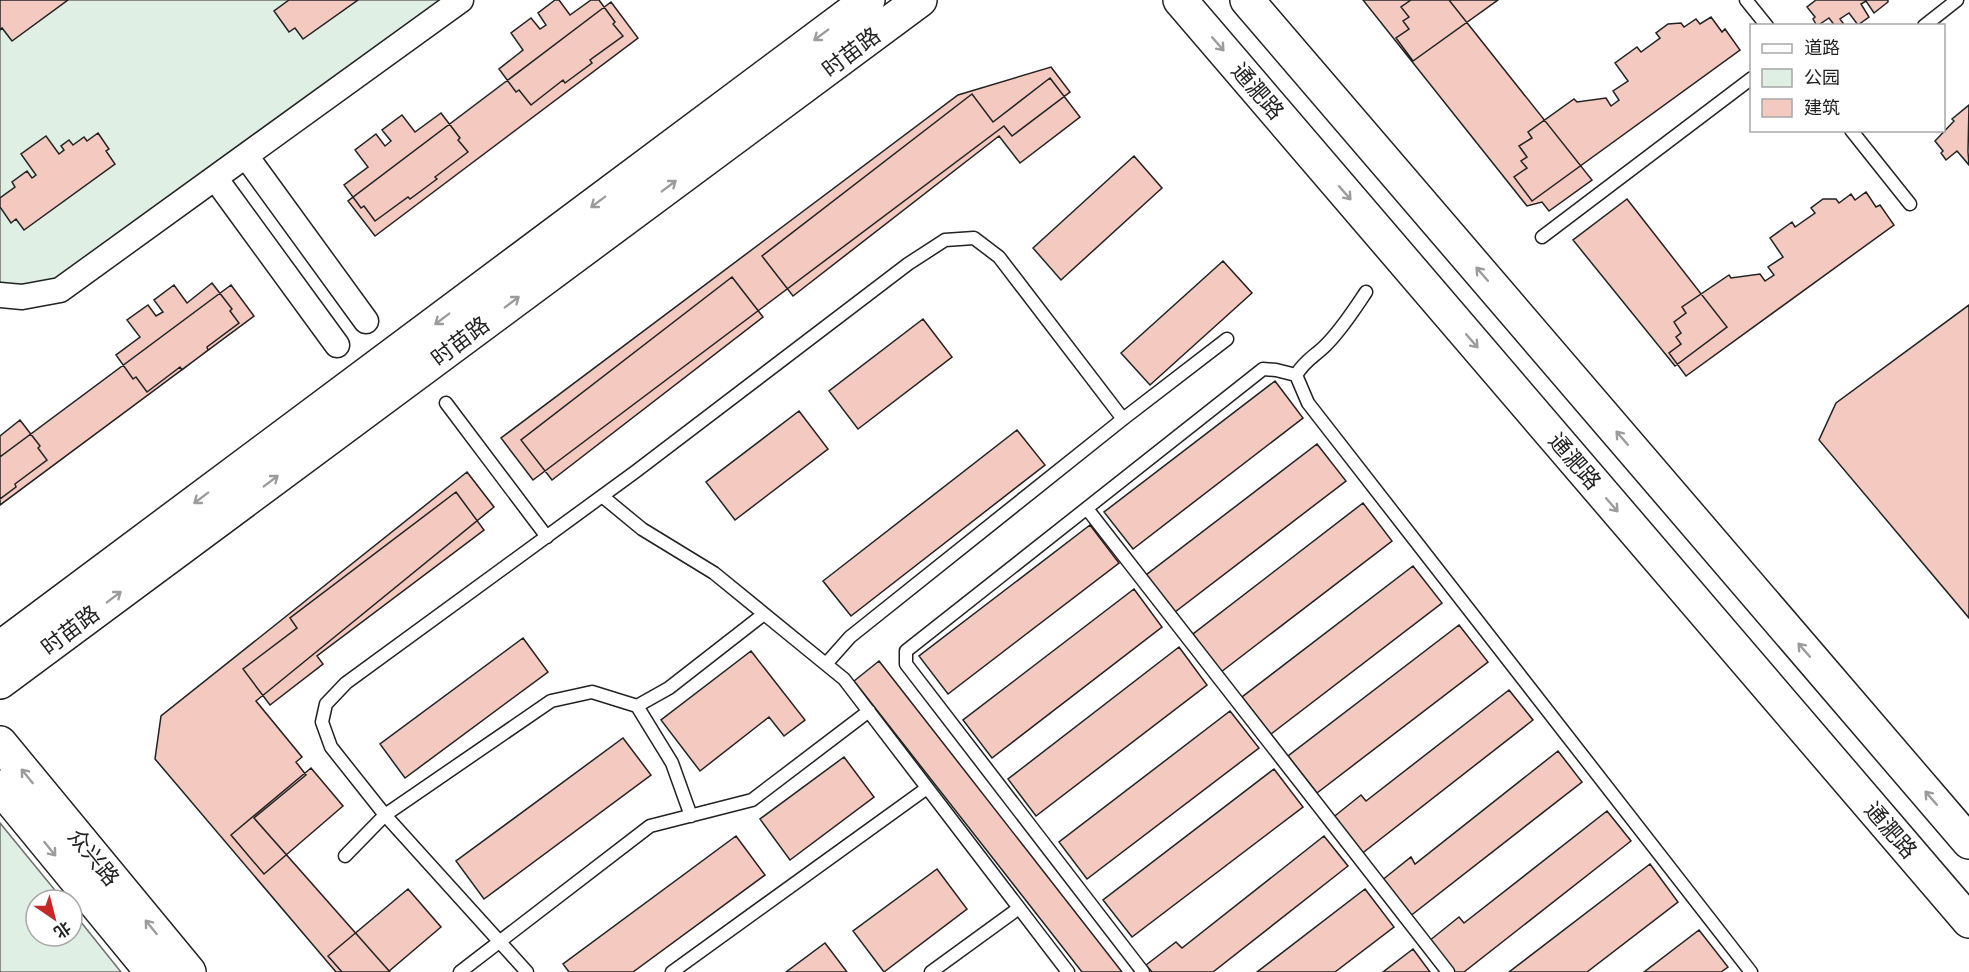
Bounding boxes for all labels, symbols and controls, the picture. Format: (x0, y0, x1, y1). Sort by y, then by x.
street label: 时苗路 (816, 21, 885, 81)
legend (1750, 24, 1945, 132)
one-way arrow (814, 29, 830, 41)
one-way arrow (1211, 36, 1225, 51)
text: 道路 (1804, 36, 1840, 58)
street label: 通淝路 (1227, 57, 1290, 124)
text: 公园 (1804, 66, 1840, 88)
text: 建筑 (1804, 96, 1840, 118)
one-way arrow (660, 180, 676, 193)
one-way arrow (1338, 185, 1352, 200)
one-way arrow (590, 195, 606, 208)
one-way arrow (1475, 267, 1489, 282)
one-way arrow (504, 296, 520, 309)
street label: 时苗路 (425, 310, 494, 370)
one-way arrow (434, 312, 450, 325)
one-way arrow (1465, 333, 1479, 348)
street label: 通淝路 (1544, 427, 1607, 494)
one-way arrow (1616, 430, 1629, 446)
one-way arrow (263, 475, 279, 487)
one-way arrow (194, 492, 210, 504)
one-way arrow (1606, 497, 1619, 513)
one-way arrow (106, 591, 122, 603)
street label: 时苗路 (35, 599, 104, 659)
one-way arrow (1797, 643, 1811, 658)
one-way arrow (21, 768, 34, 784)
one-way arrow (1924, 791, 1938, 806)
street label: 通淝路 (1860, 796, 1923, 863)
street label: 众兴路 (64, 823, 126, 890)
one-way arrow (44, 841, 57, 857)
north arrow (24, 888, 84, 948)
text: 北 (51, 918, 75, 943)
one-way arrow (145, 919, 158, 935)

